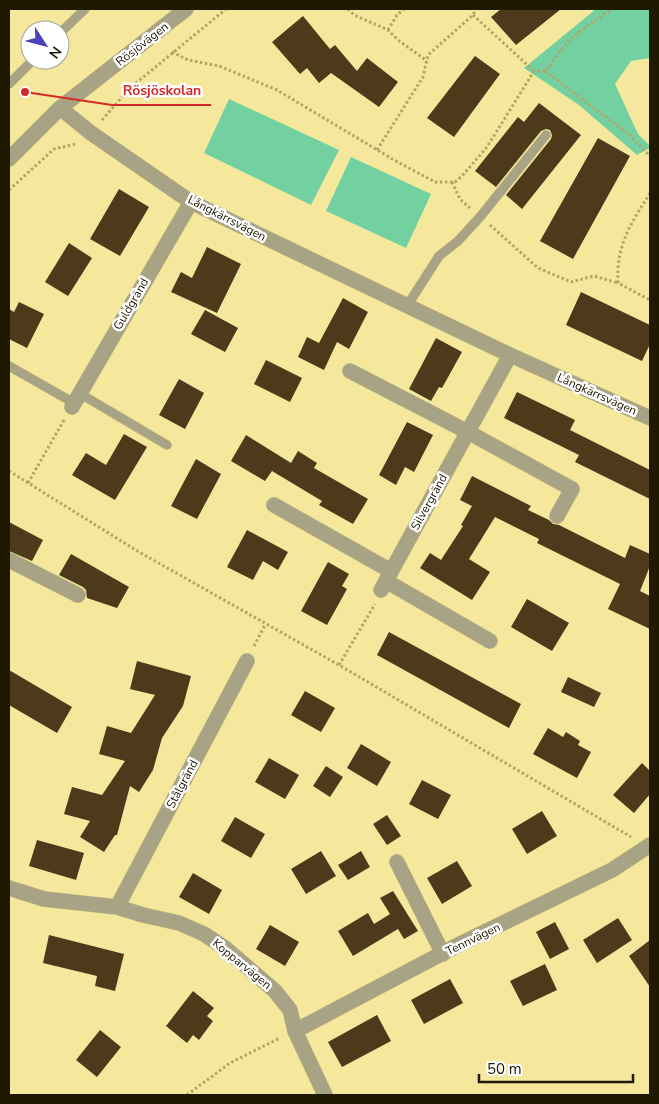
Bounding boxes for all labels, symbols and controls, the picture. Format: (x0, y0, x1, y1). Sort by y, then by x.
street label: Rösjövägen (112, 18, 172, 70)
north arrow (20, 20, 70, 70)
text: N (44, 43, 66, 62)
callout: Rösjöskolan (112, 76, 211, 105)
text: Rösjöskolan (123, 81, 201, 100)
street label: Långkärrsvägen (185, 191, 269, 245)
street label: Guldgränd (110, 275, 152, 333)
street label: Långkärrsvägen (555, 369, 639, 419)
street label: Silvergränd (407, 471, 451, 533)
street label: Stålgränd (163, 757, 201, 811)
street label: Tennvägen (443, 919, 503, 959)
street label: Kopparvägen (209, 935, 275, 993)
scale bar (479, 1052, 633, 1084)
text: 50 m (487, 1059, 522, 1079)

